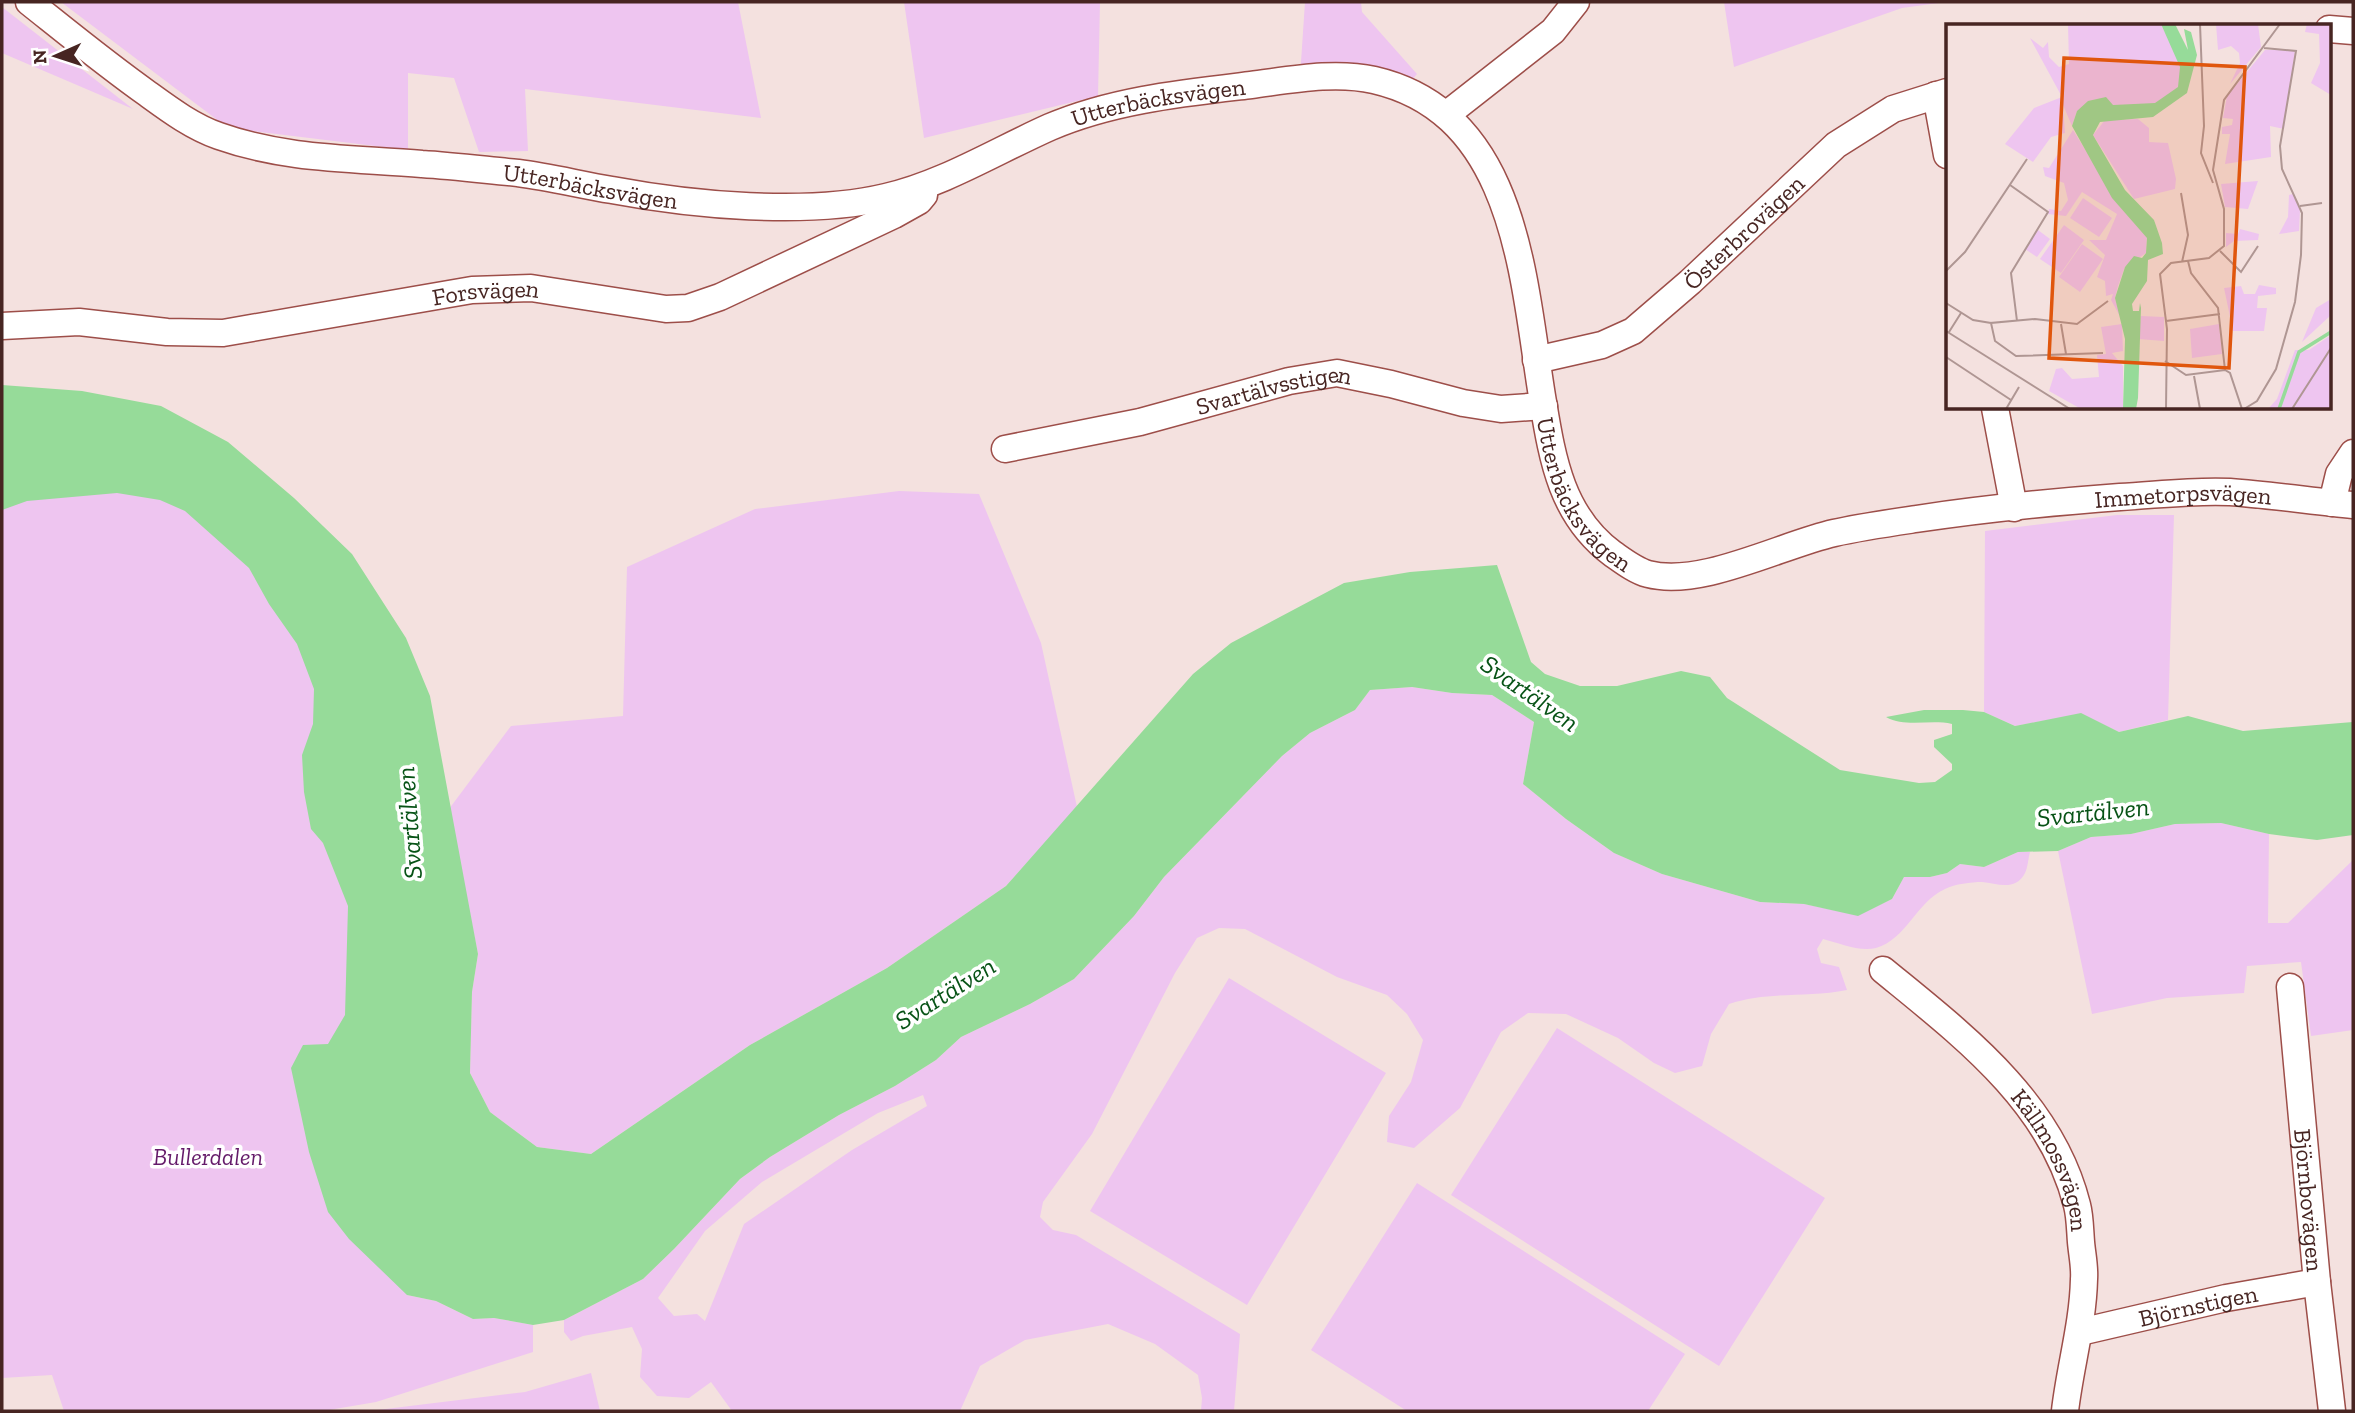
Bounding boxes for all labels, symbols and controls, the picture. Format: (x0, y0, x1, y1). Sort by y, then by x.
north arrow (21, 21, 91, 91)
inset map (1946, 24, 2330, 410)
text: N (28, 49, 51, 65)
street label: Utterbäcksvägen (1067, 71, 1247, 132)
street label: Utterbäcksvägen (502, 157, 680, 215)
street label: Österbrovägen (1677, 168, 1810, 296)
street label: Forsvägen (430, 273, 542, 311)
street label: Svartälvsstigen (1192, 358, 1355, 420)
street label: Utterbäcksvägen (1531, 415, 1638, 578)
street label: Immetorpsvägen (2093, 477, 2273, 513)
water label: Svartälven (1475, 648, 1585, 738)
water label: Svartälven (389, 766, 429, 880)
water label: Svartälven (2035, 790, 2151, 834)
water label: Svartälven (889, 950, 1001, 1036)
street label: Källmossvägen (2005, 1083, 2095, 1233)
street label: Björnbovägen (2289, 1127, 2331, 1273)
park label: Bullerdalen (153, 1142, 263, 1171)
street label: Björnstigen (2136, 1278, 2260, 1332)

